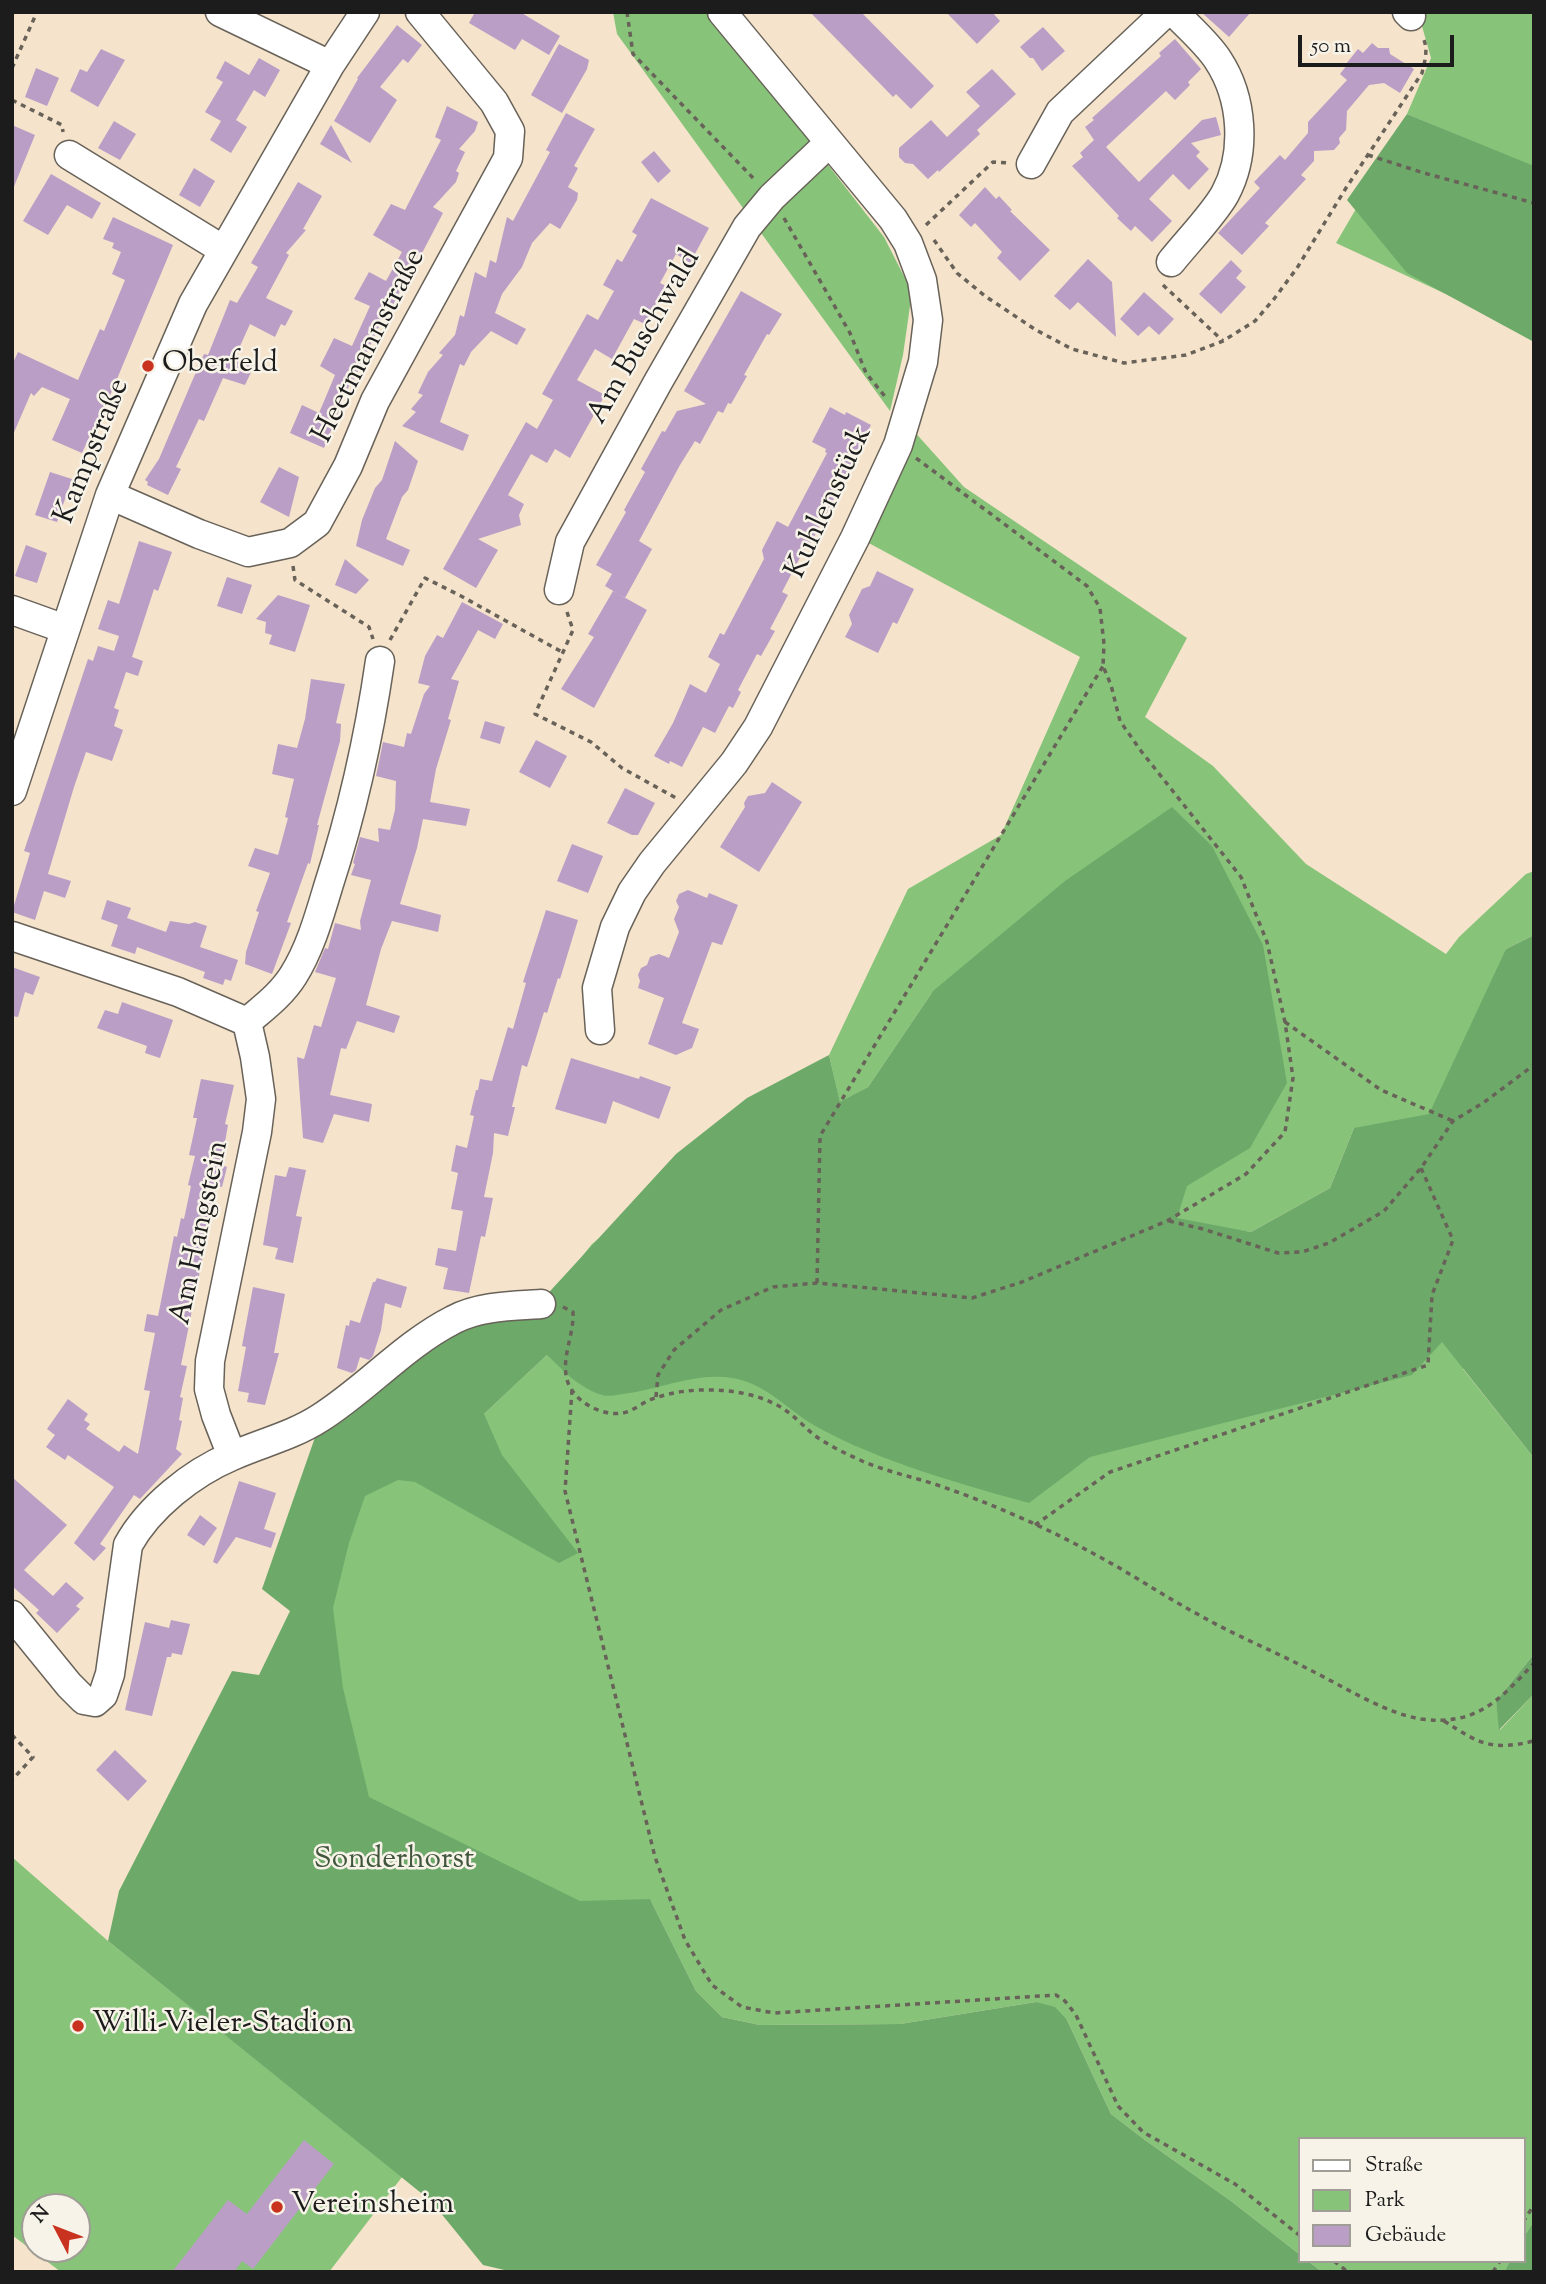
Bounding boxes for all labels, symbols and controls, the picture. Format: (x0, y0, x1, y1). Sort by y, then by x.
scale bar (1301, 21, 1457, 65)
text: 50 m (1311, 32, 1351, 62)
street label: Heetmannstraße (307, 244, 435, 450)
street label: Am Buschwald (582, 244, 710, 432)
place label: Oberfeld (162, 348, 278, 384)
marker: Oberfeld (140, 358, 156, 374)
street label: Kampstraße (49, 374, 139, 530)
street label: Kuhlenstück (780, 421, 882, 585)
street label: Am Hangstein (165, 1138, 239, 1328)
park label: Sonderhorst (314, 1844, 474, 1880)
place label: Willi-Vieler-Stadion (92, 2008, 353, 2044)
marker: Willi-Vieler-Stadion (70, 2018, 86, 2034)
legend (1298, 2137, 1525, 2263)
text: Straße (1365, 2151, 1423, 2181)
text: Park (1365, 2186, 1405, 2216)
place label: Vereinsheim (291, 2189, 454, 2225)
north arrow (21, 2193, 91, 2263)
marker: Vereinsheim (269, 2199, 285, 2215)
text: N (26, 2200, 57, 2230)
text: Gebäude (1365, 2221, 1446, 2251)

